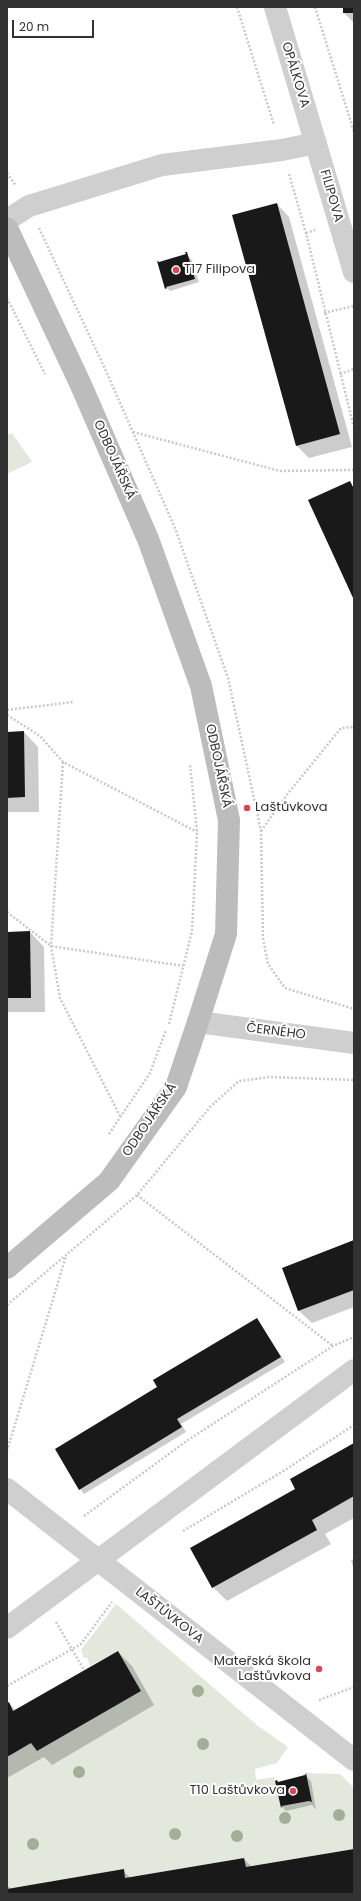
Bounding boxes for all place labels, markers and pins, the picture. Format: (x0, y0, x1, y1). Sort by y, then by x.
place label: T17 Filipova (184, 262, 255, 278)
marker: T17 Filipova (171, 265, 181, 275)
place label: Laštůvkova (255, 800, 328, 816)
marker: Laštůvkova (242, 803, 252, 813)
place label: Mateřská škola Laštůvkova (214, 1654, 311, 1685)
marker: Mateřská škola Laštůvkova (314, 1664, 324, 1674)
place label: T10 Laštůvkova (190, 1783, 285, 1799)
marker: T10 Laštůvkova (288, 1786, 298, 1796)

